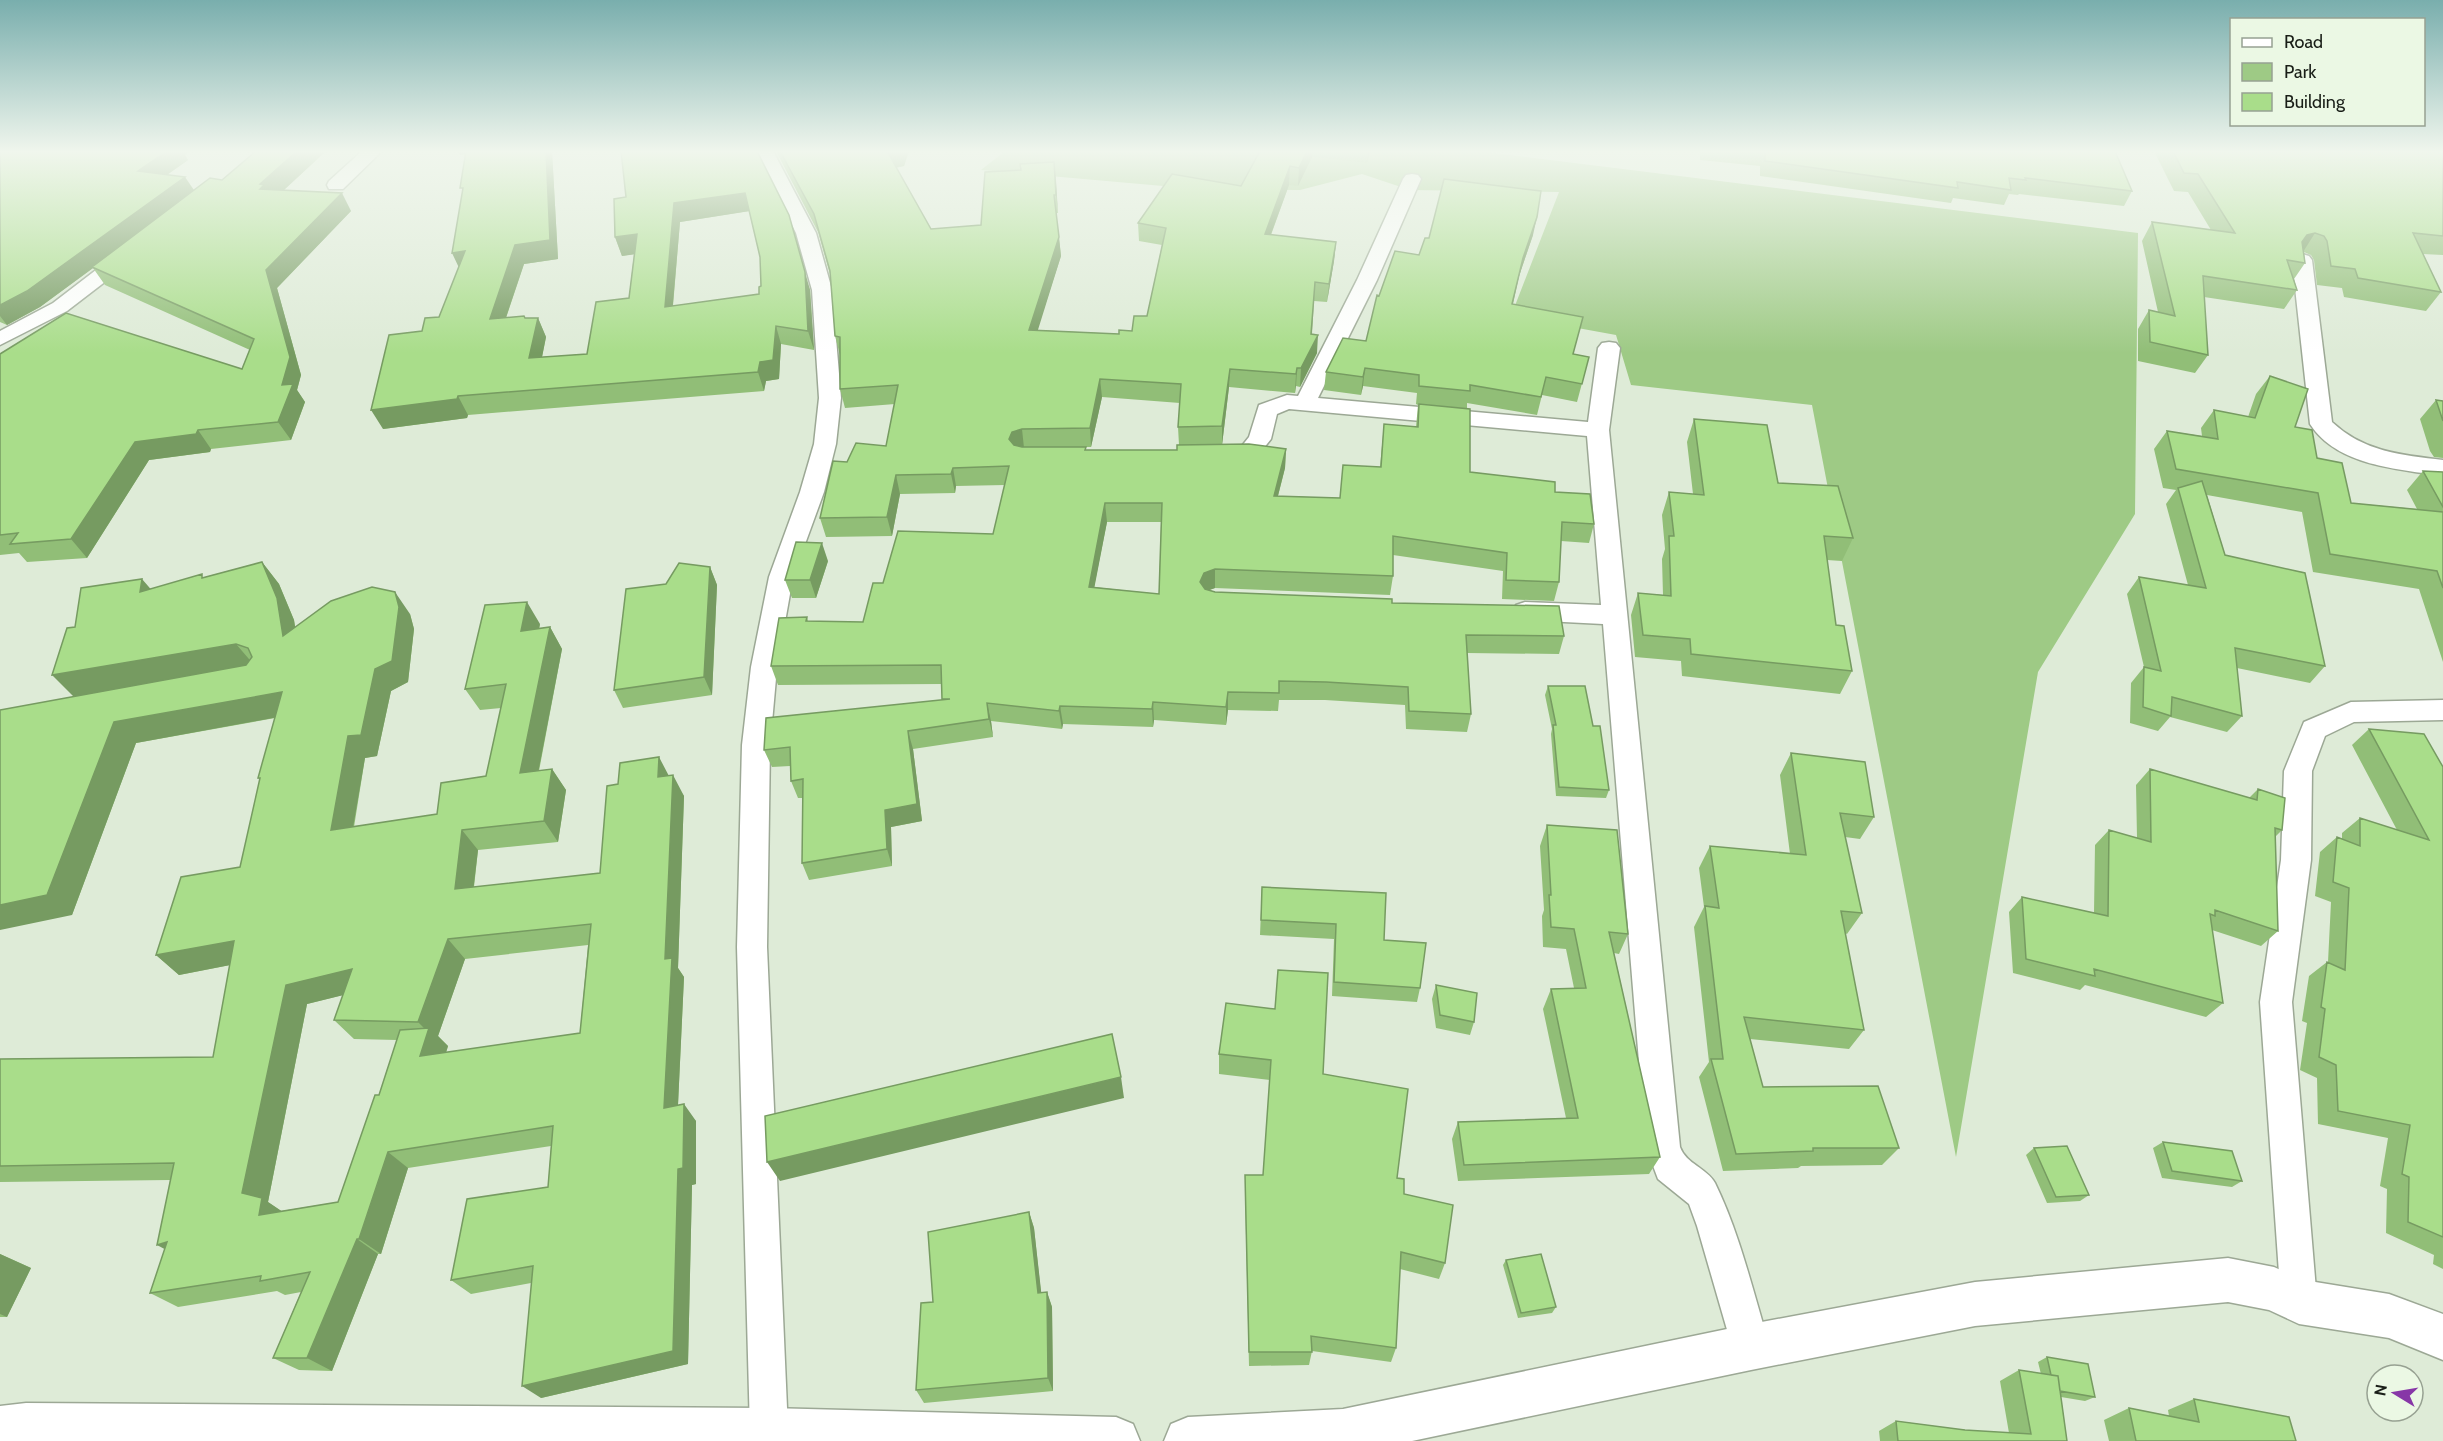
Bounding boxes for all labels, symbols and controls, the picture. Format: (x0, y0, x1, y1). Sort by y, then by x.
legend (2230, 18, 2425, 126)
text: Road (2284, 31, 2323, 53)
text: Park (2284, 61, 2317, 83)
text: Building (2284, 91, 2346, 113)
north arrow (2365, 1363, 2425, 1423)
text: N (2370, 1383, 2391, 1398)

